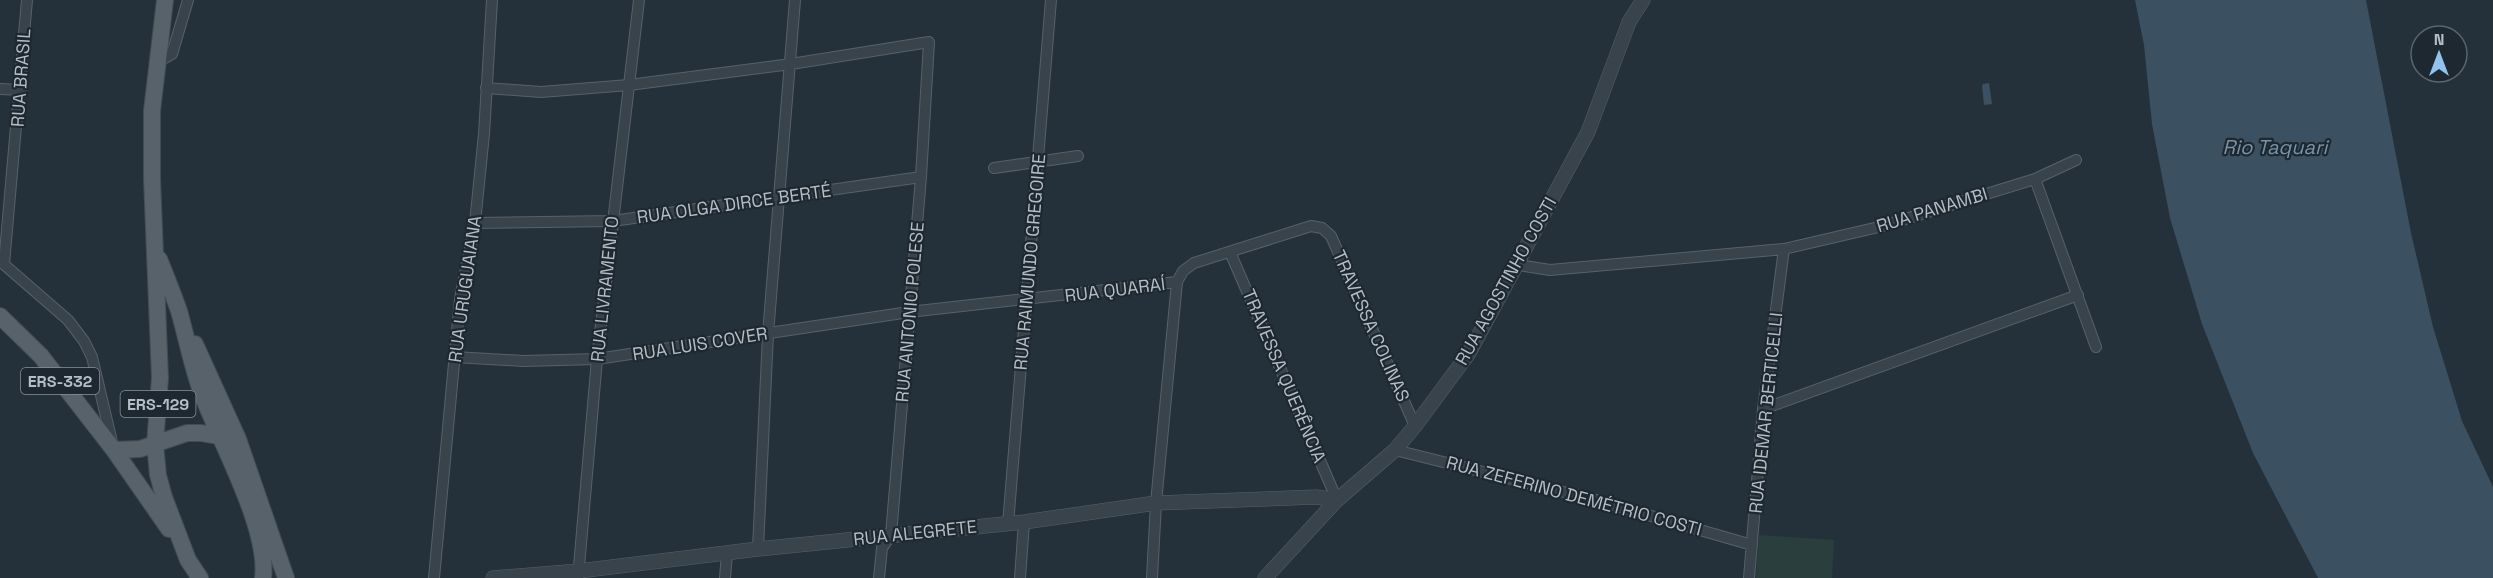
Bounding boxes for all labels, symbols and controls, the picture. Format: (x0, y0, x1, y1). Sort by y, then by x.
north arrow (2409, 24, 2469, 84)
street label: RUA BRASIL (6, 28, 35, 128)
text: N (2434, 29, 2444, 50)
water label: Rio Taquari (2223, 134, 2329, 160)
street label: RUA RAIMUNDO GREGOIRE (1009, 153, 1050, 371)
street label: RUA OLGA DIRCE BERTÉ (635, 178, 833, 229)
street label: RUA PANAMBI (1873, 182, 1990, 237)
street label: RUA AGOSTINHO COSTI (1450, 193, 1561, 369)
street label: RUA URUGUAIANA (443, 214, 486, 364)
street label: RUA LIVRAMENTO (585, 215, 624, 363)
street label: RUA ANTONIO POLESE (890, 221, 929, 403)
street label: TRAVESSA COLINAS (1328, 246, 1415, 405)
street label: RUA QUARAÍ (1063, 272, 1167, 307)
street label: TRAVESSA QUERÊNCIA (1237, 286, 1331, 466)
street label: RUA IDEMAR BERTICELLI (1744, 311, 1788, 515)
street label: RUA LUIS COVER (631, 321, 769, 366)
road number: ERS-332 (21, 368, 99, 394)
road number: ERS-129 (120, 391, 195, 417)
street label: RUA ZEFERINO DEMÉTRIO COSTI (1444, 450, 1704, 541)
street label: RUA ALEGRETE (852, 515, 978, 550)

